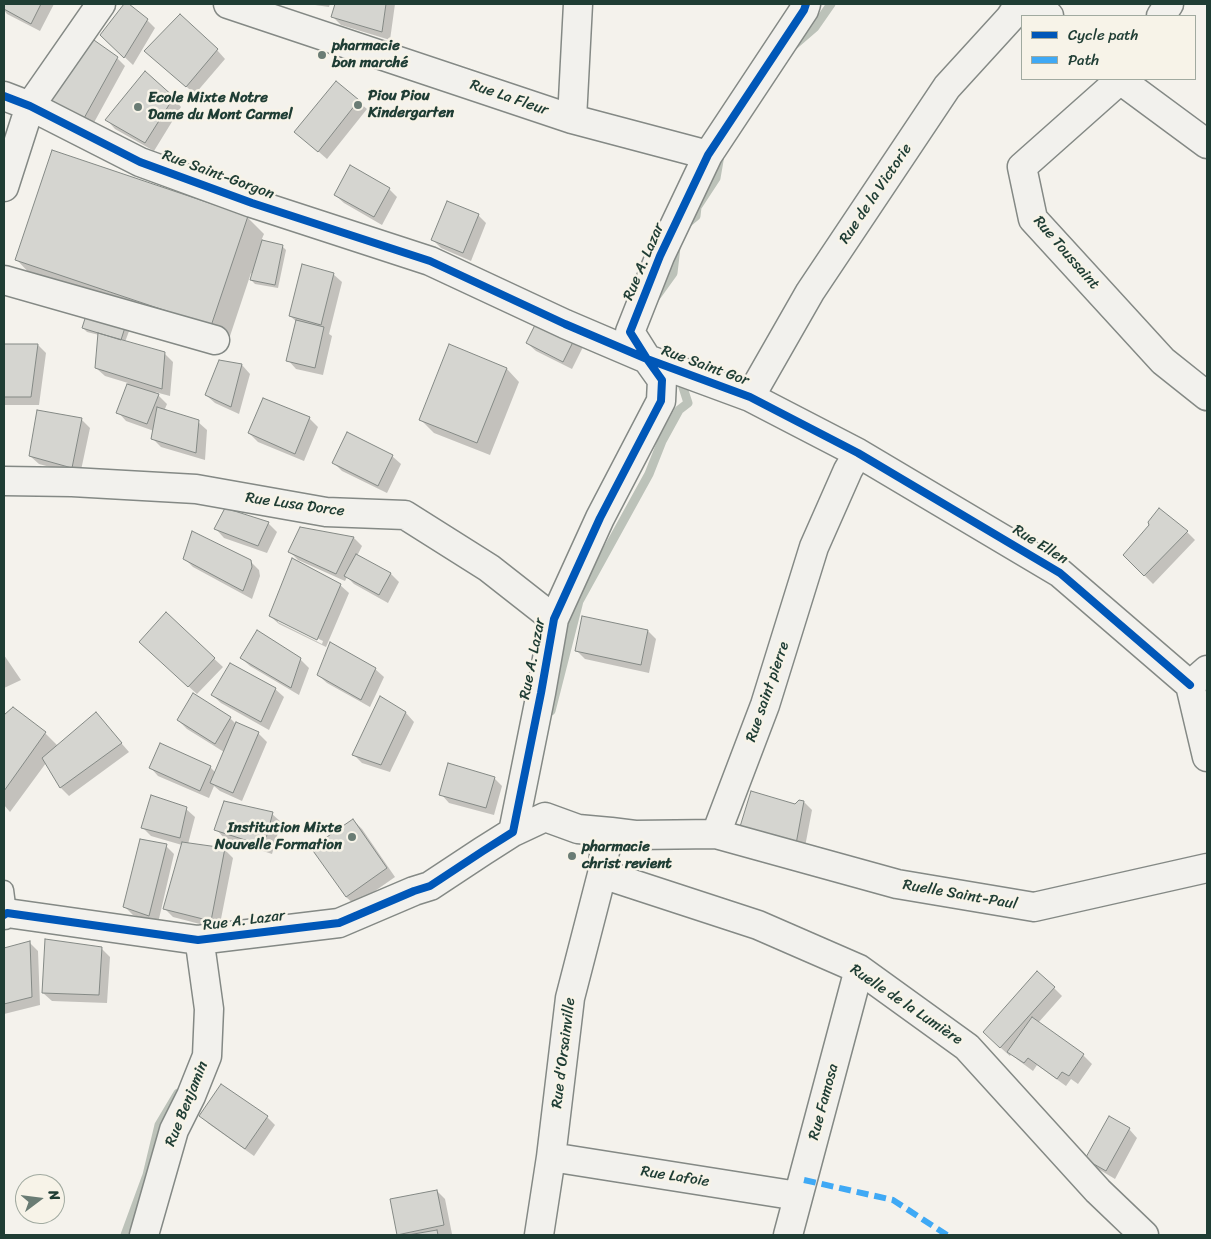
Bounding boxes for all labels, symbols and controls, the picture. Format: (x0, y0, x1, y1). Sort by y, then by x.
legend (1021, 15, 1196, 80)
text: Cycle path (1068, 22, 1138, 48)
place label: pharmacie bon marché (332, 37, 408, 72)
text: Path (1068, 47, 1099, 73)
marker: pharmacie bon marché (316, 49, 328, 61)
street label: Rue La Fleur (468, 76, 550, 120)
place label: Piou Piou Kindergarten (368, 87, 454, 122)
place label: Ecole Mixte Notre Dame du Mont Carmel (148, 89, 292, 124)
marker: Piou Piou Kindergarten (352, 99, 364, 111)
marker: Ecole Mixte Notre Dame du Mont Carmel (132, 101, 144, 113)
street label: Rue de la Victorie (836, 141, 916, 247)
street label: Rue Saint-Gorgon (160, 146, 276, 204)
street label: Rue Toussaint (1029, 213, 1103, 293)
street label: Rue A. Lazar (620, 221, 668, 303)
street label: Rue Saint Gor (659, 342, 751, 390)
street label: Rue Lusa Dorce (244, 489, 346, 521)
street label: Rue Ellen (1009, 521, 1071, 569)
street label: Rue A. Lazar (516, 617, 550, 701)
street label: Rue saint pierre (742, 640, 794, 744)
place label: Institution Mixte Nouvelle Formation (215, 819, 342, 854)
marker: Institution Mixte Nouvelle Formation (346, 831, 358, 843)
place label: pharmacie christ revient (582, 838, 672, 873)
marker: pharmacie christ revient (566, 850, 578, 862)
street label: Ruelle Saint-Paul (901, 876, 1019, 914)
street label: Rue A. Lazar (202, 907, 286, 935)
street label: Ruelle de la Lumière (846, 961, 966, 1049)
street label: Rue d'Orsainville (548, 997, 580, 1109)
street label: Rue Benjamin (162, 1059, 212, 1149)
street label: Rue Famosa (805, 1062, 843, 1142)
street label: Rue Lafoie (639, 1163, 711, 1191)
north arrow (15, 1174, 65, 1224)
text: N (41, 1187, 67, 1203)

